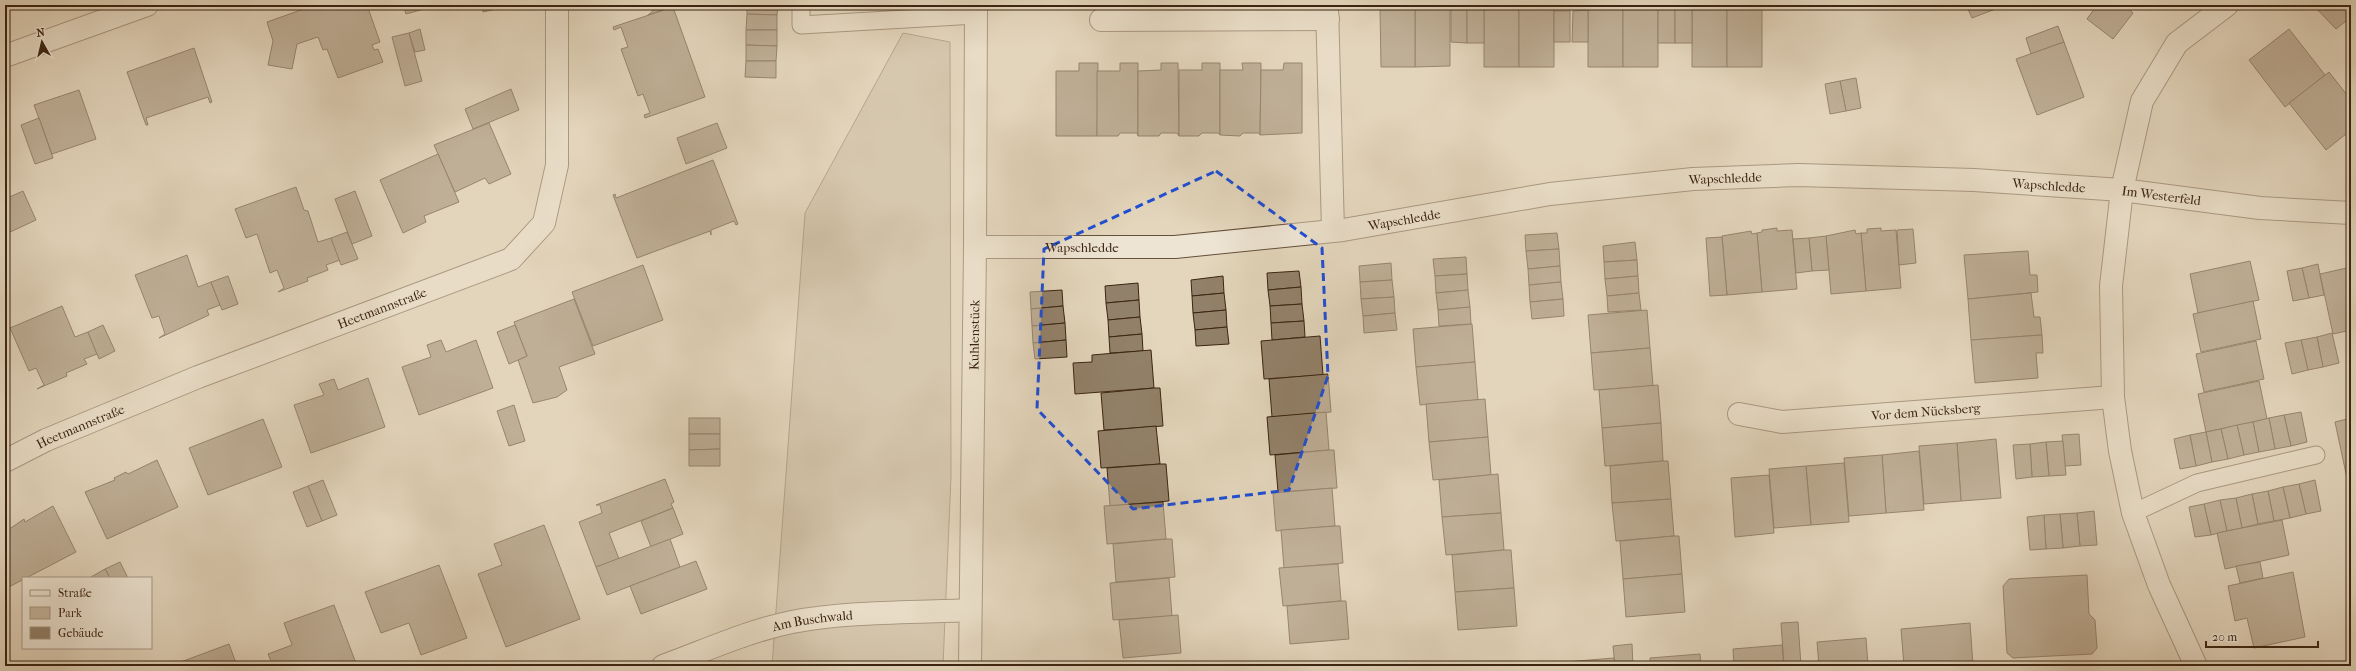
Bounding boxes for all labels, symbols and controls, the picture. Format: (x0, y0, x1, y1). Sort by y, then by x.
north arrow (22, 22, 62, 62)
text: N (36, 25, 46, 40)
street label: Wapschledde (1687, 169, 1763, 187)
street label: Wapschledde (2011, 176, 2087, 196)
street label: Im Westerfeld (2121, 183, 2203, 208)
street label: Wapschledde (1366, 206, 1442, 234)
street label: Wapschledde (1044, 240, 1119, 255)
street label: Heetmannstraße (335, 284, 429, 332)
street label: Kuhlenstück (967, 299, 982, 370)
street label: Vor dem Nücksberg (1870, 400, 1982, 423)
street label: Heetmannstraße (34, 401, 127, 452)
legend (22, 577, 152, 649)
text: Straße (58, 586, 92, 600)
text: Park (58, 606, 83, 620)
street label: Am Buschwald (770, 607, 854, 635)
scale bar (2206, 623, 2318, 649)
text: Gebäude (58, 626, 103, 640)
text: 20 m (2212, 630, 2237, 644)

